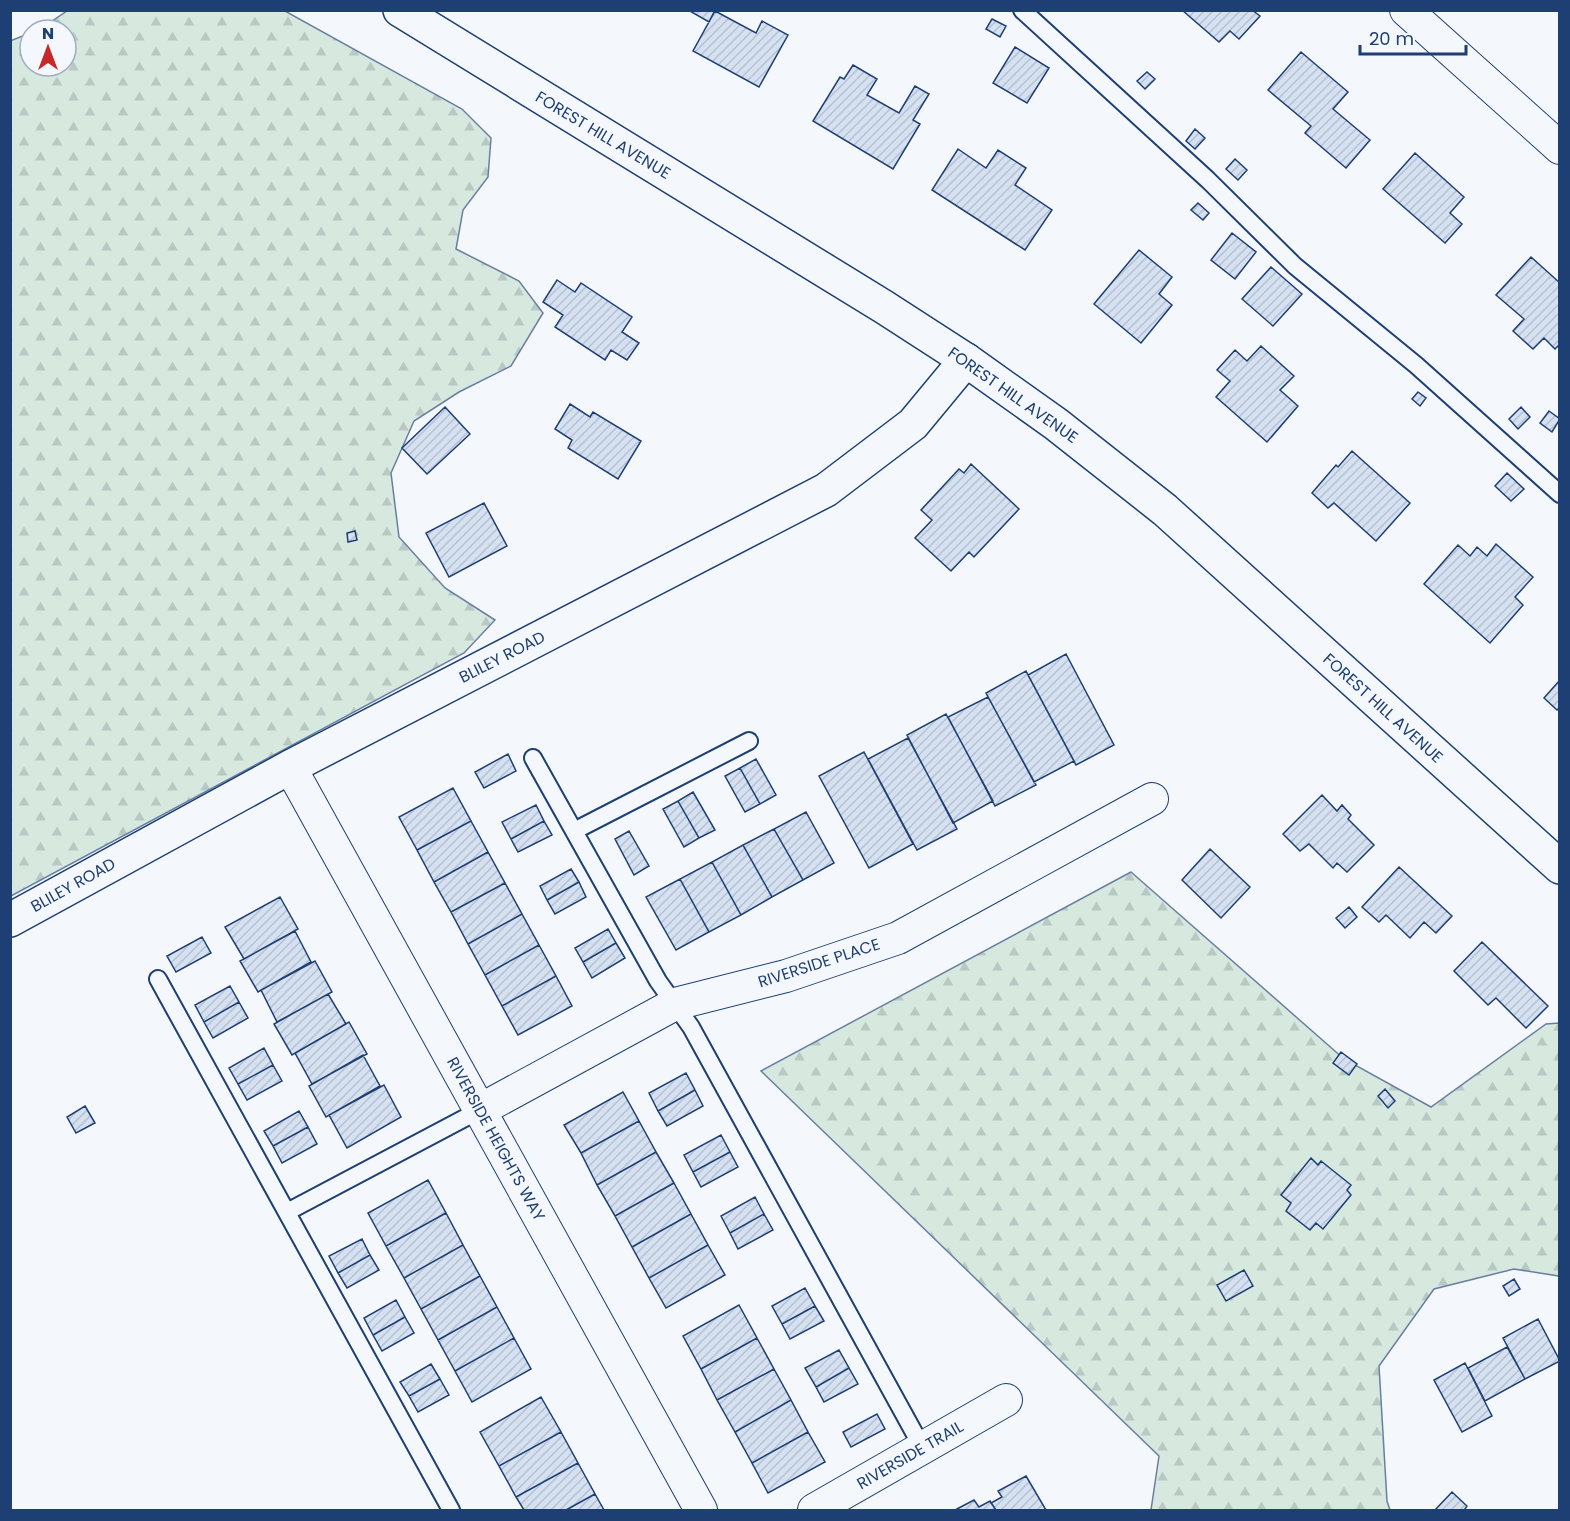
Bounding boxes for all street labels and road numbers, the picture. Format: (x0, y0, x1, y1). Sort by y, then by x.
street label: FOREST HILL AVENUE (531, 85, 675, 185)
street label: FOREST HILL AVENUE (943, 341, 1083, 449)
street label: BLILEY ROAD (455, 625, 549, 689)
street label: FOREST HILL AVENUE (1318, 648, 1448, 768)
street label: BLILEY ROAD (26, 852, 120, 918)
street label: RIVERSIDE PLACE (755, 932, 883, 994)
street label: RIVERSIDE HEIGHTS WAY (441, 1053, 551, 1226)
street label: RIVERSIDE TRAIL (852, 1415, 968, 1495)

